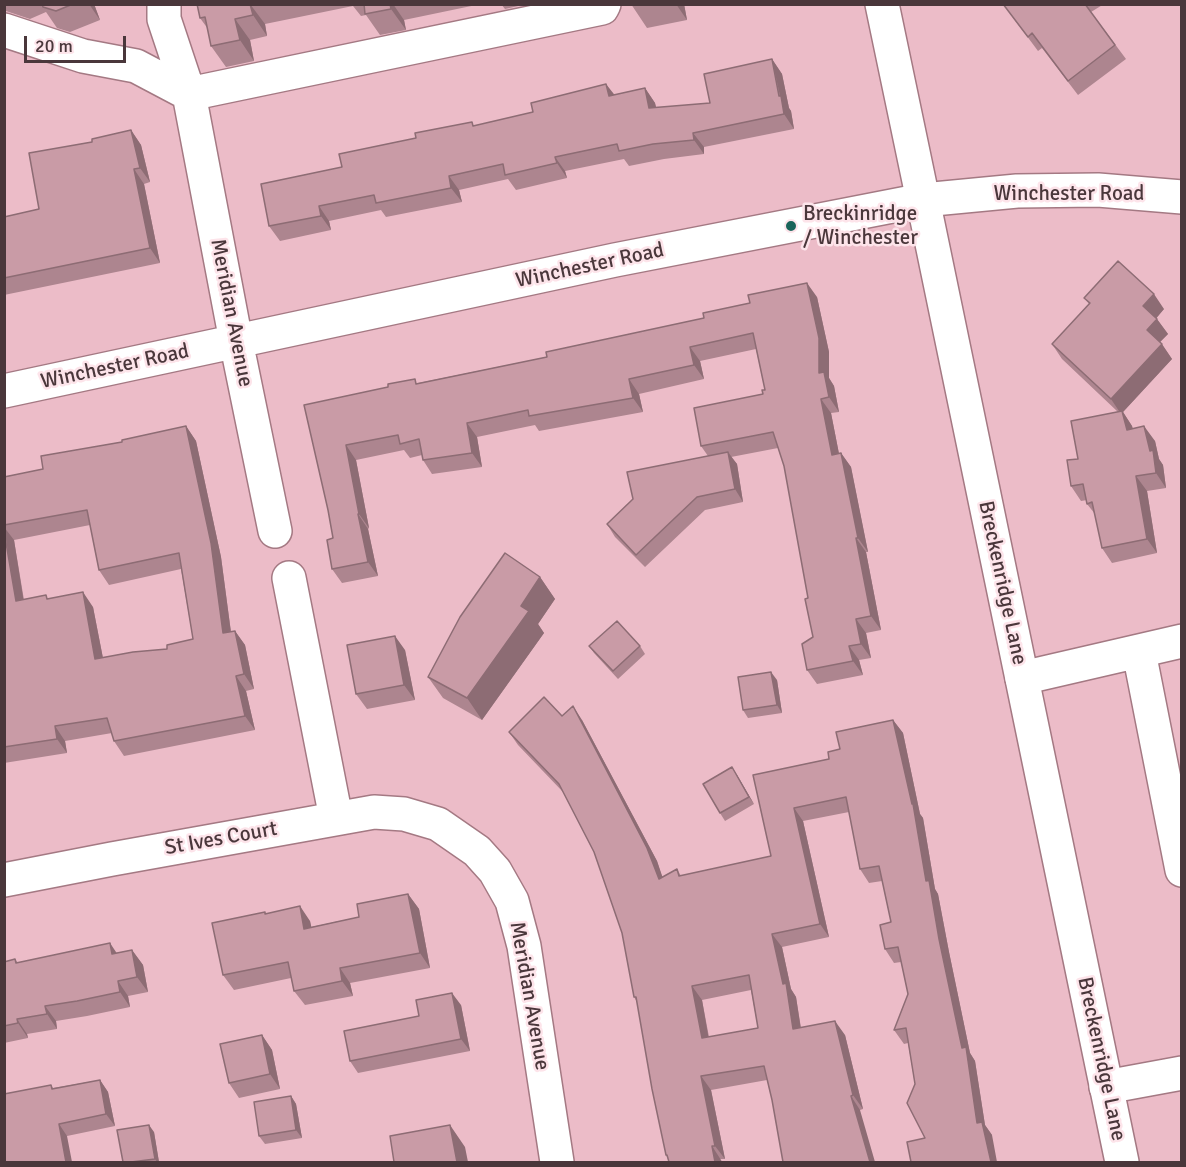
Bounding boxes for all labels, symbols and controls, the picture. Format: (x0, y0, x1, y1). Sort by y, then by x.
scale bar (27, 24, 129, 62)
text: 20 m (35, 35, 73, 57)
street label: Winchester Road (994, 181, 1144, 207)
place label: Breckinridge / Winchester (803, 201, 918, 251)
marker: Breckinridge / Winchester (784, 219, 798, 233)
street label: Meridian Avenue (204, 237, 258, 389)
street label: Winchester Road (514, 238, 666, 294)
street label: Winchester Road (39, 339, 191, 395)
street label: Breckenridge Lane (972, 499, 1032, 667)
street label: St Ives Court (163, 817, 279, 861)
street label: Meridian Avenue (504, 920, 554, 1072)
street label: Breckenridge Lane (1071, 975, 1131, 1143)

